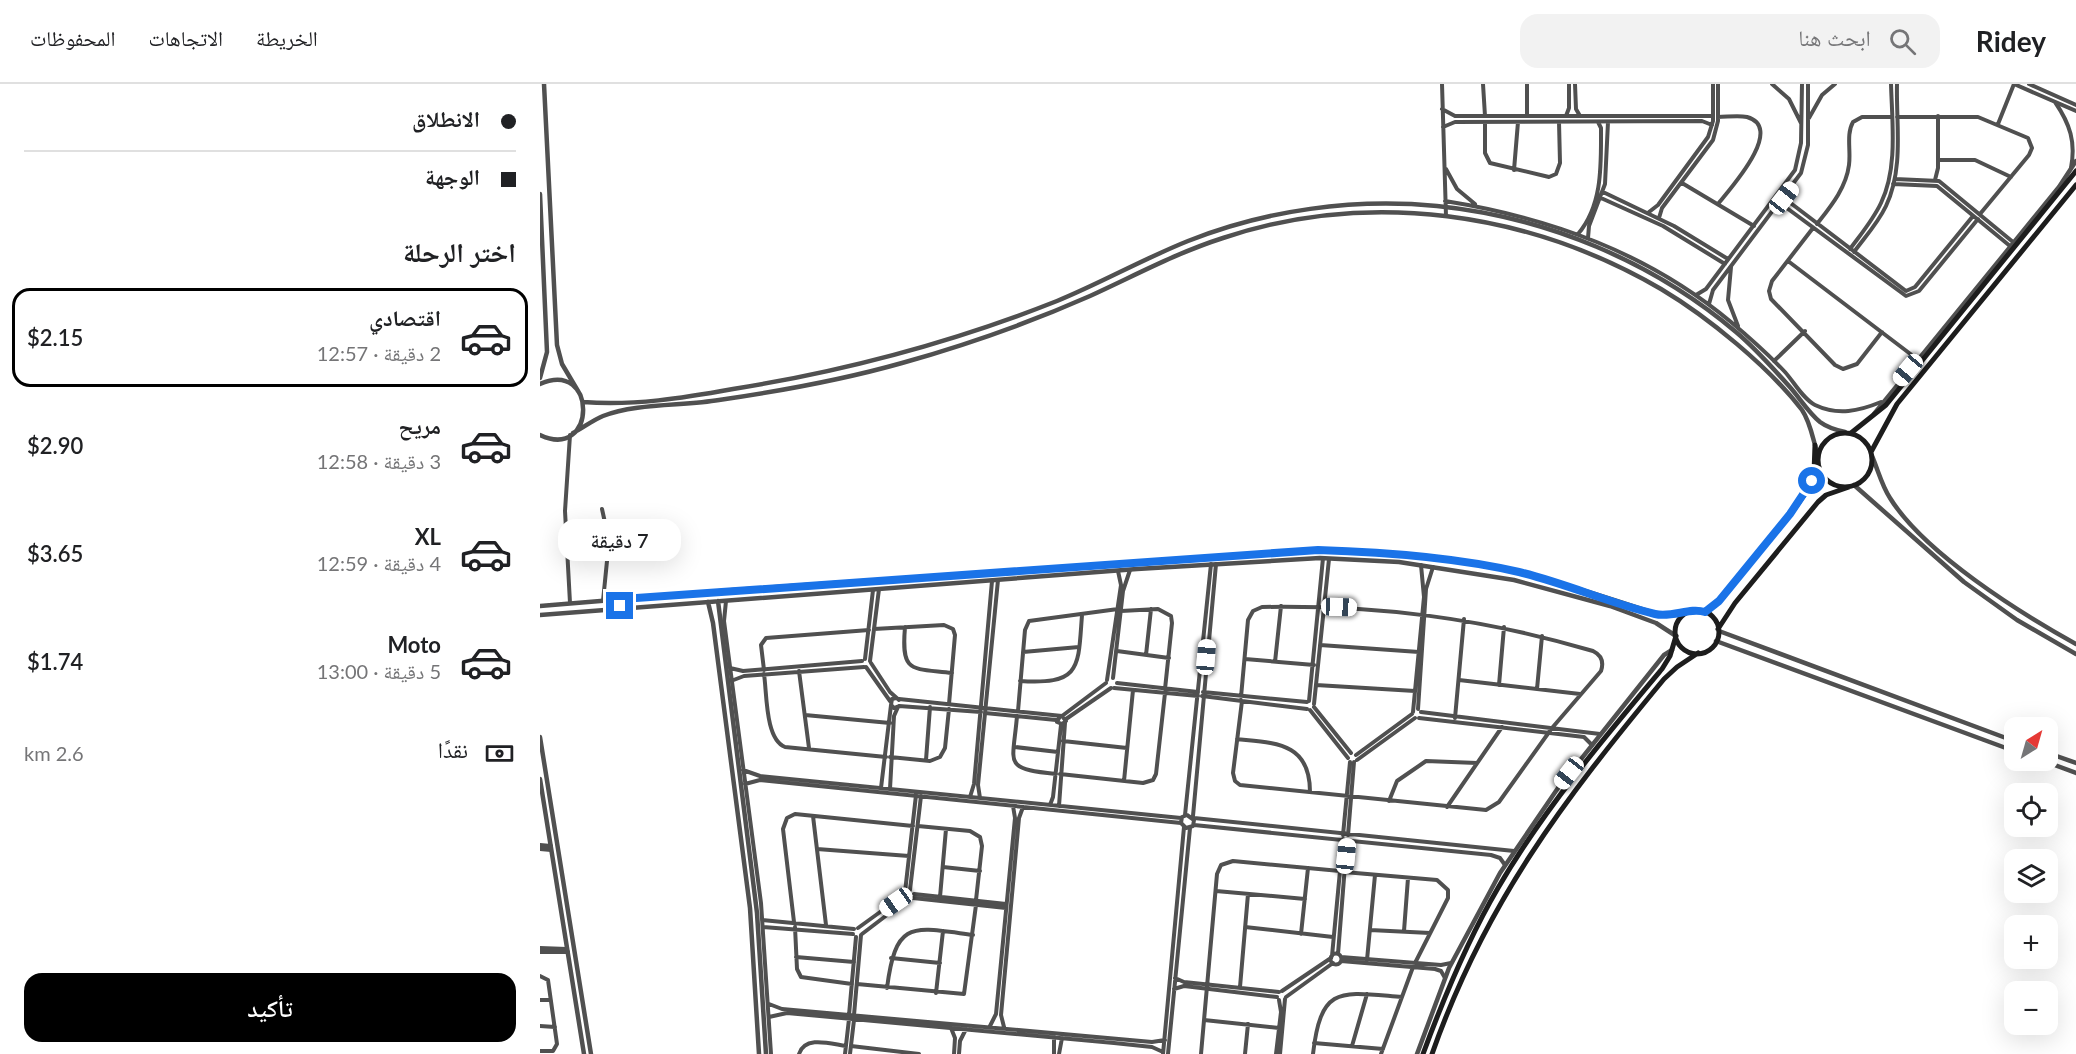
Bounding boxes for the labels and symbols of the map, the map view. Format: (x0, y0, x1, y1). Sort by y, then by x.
car (1766, 178, 1802, 218)
car (1890, 350, 1926, 390)
route start (1798, 467, 1825, 494)
callout: 7 دقيقة (559, 519, 682, 561)
route end (606, 592, 633, 619)
car (1321, 597, 1357, 617)
car (1195, 638, 1217, 676)
north arrow (2004, 717, 2058, 771)
car (1551, 753, 1587, 793)
car (1335, 837, 1357, 875)
car (876, 884, 916, 920)

